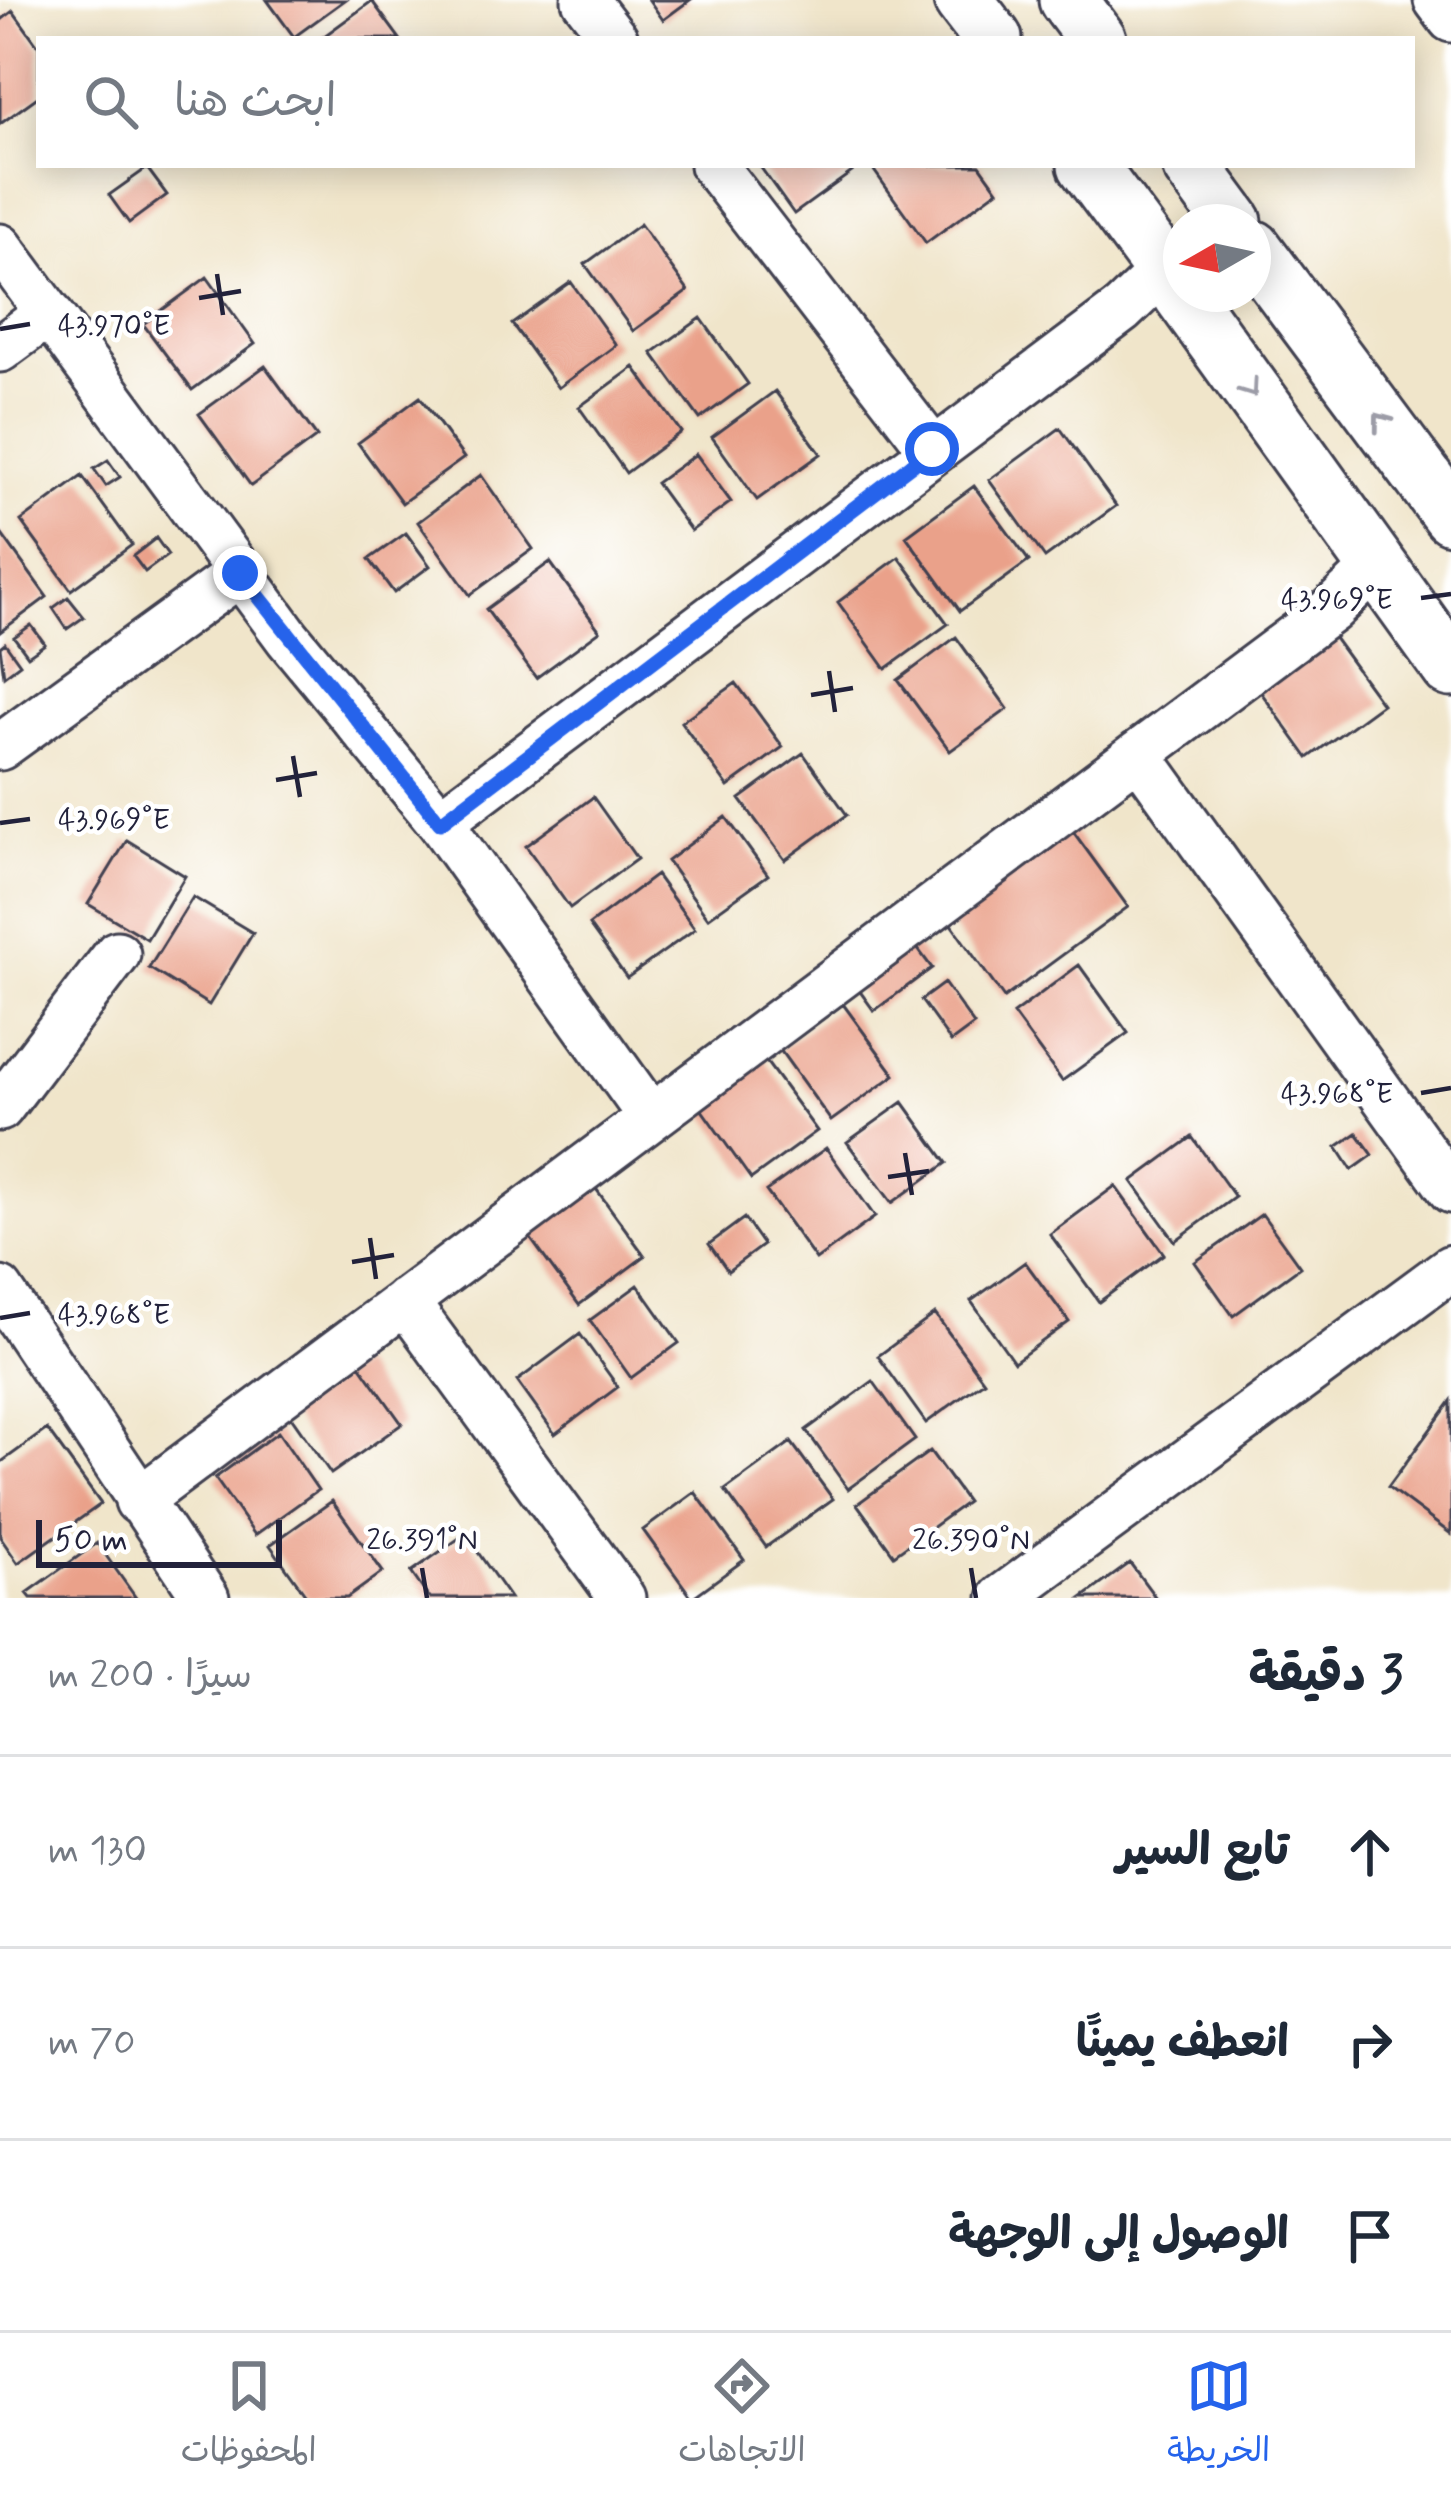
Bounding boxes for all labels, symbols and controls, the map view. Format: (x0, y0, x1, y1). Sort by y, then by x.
search box (36, 36, 1415, 168)
icon: search (78, 69, 144, 135)
text: ابحث هنا (174, 73, 337, 132)
north arrow (1163, 204, 1271, 312)
text: 43.970°E (58, 307, 170, 346)
one-way arrow (1236, 376, 1258, 398)
one-way arrow (1374, 413, 1396, 435)
route start (905, 422, 959, 476)
route end (213, 546, 267, 600)
text: 43.969°E (1281, 581, 1393, 620)
text: 43.969°E (58, 801, 170, 840)
text: 43.968°E (1281, 1075, 1393, 1114)
text: 43.968°E (58, 1296, 170, 1335)
scale bar (36, 1514, 282, 1567)
text: 50 m (54, 1519, 128, 1563)
text: 26.391°N (366, 1521, 478, 1560)
text: 26.390°N (912, 1521, 1030, 1560)
text: 3 دقيقة (1249, 1643, 1403, 1709)
text: سيرًا · 200 m (48, 1651, 252, 1702)
icon: ahead (1337, 1819, 1403, 1885)
text: تابع السير (1116, 1822, 1289, 1881)
text: 130 m (48, 1826, 147, 1877)
icon: right (1337, 2011, 1403, 2077)
text: انعطف يمينًا (1076, 2014, 1289, 2073)
text: 70 m (48, 2018, 136, 2069)
icon: arrive (1337, 2203, 1403, 2269)
text: الوصول إلى الوجهة (948, 2206, 1289, 2265)
tab: المحفوظات (181, 2353, 317, 2479)
tab: الاتجاهات (678, 2353, 806, 2479)
tab: الخريطة (1167, 2353, 1270, 2479)

